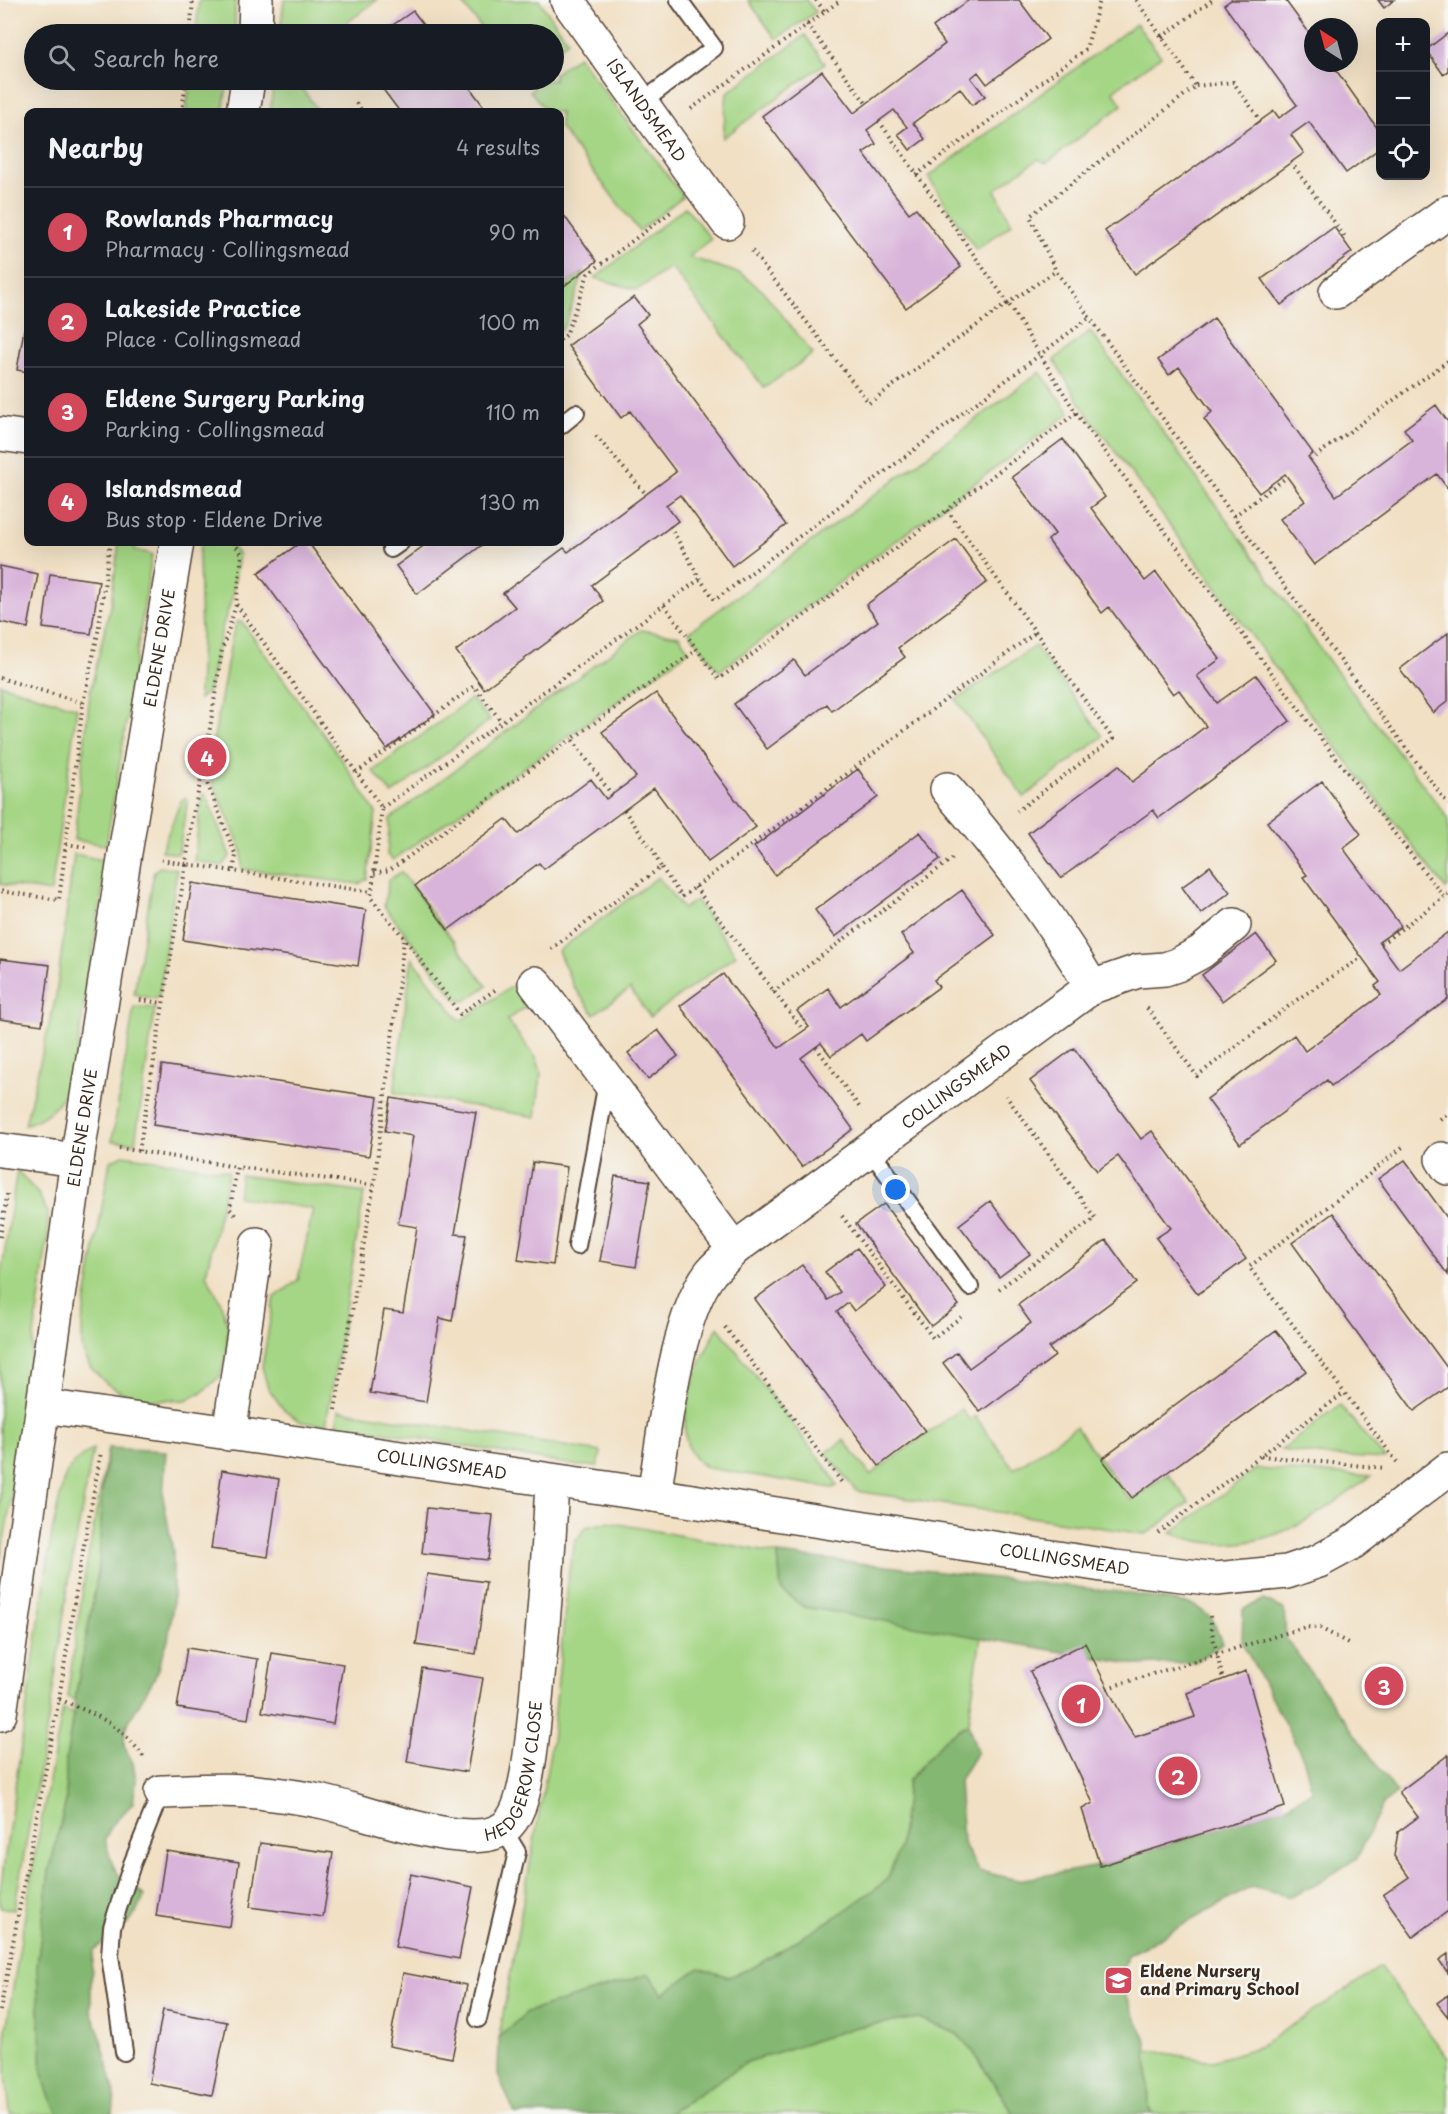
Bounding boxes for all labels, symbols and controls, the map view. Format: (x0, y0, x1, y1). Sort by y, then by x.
north arrow (1304, 18, 1358, 72)
map controls (1376, 18, 1430, 180)
button: + (1376, 18, 1430, 72)
search box (24, 24, 564, 90)
icon: search (45, 41, 78, 74)
text: Search here (93, 41, 219, 74)
street label: ISLANDSMEAD (602, 53, 693, 166)
button: − (1376, 72, 1430, 126)
button: locate (1376, 126, 1430, 180)
text: Nearby (48, 128, 143, 167)
text: 4 results (456, 132, 540, 162)
text: Rowlands Pharmacy (105, 201, 333, 234)
text: 1 (63, 217, 72, 247)
text: 90 m (489, 217, 540, 247)
text: Pharmacy · Collingsmead (105, 234, 350, 264)
text: Lakeside Practice (105, 291, 301, 324)
text: 2 (60, 307, 75, 337)
text: 100 m (479, 307, 540, 337)
text: Place · Collingsmead (105, 324, 301, 354)
text: Eldene Surgery Parking (105, 381, 365, 414)
text: 3 (61, 397, 74, 427)
text: 110 m (486, 397, 540, 427)
text: Parking · Collingsmead (105, 414, 325, 444)
text: Islandsmead (105, 471, 242, 504)
text: 4 (61, 487, 74, 517)
text: 130 m (480, 487, 540, 517)
text: Bus stop · Eldene Drive (105, 504, 323, 534)
street label: ELDENE DRIVE (137, 587, 180, 709)
pin: 4 (188, 734, 226, 780)
street label: COLLINGSMEAD (896, 1037, 1016, 1134)
street label: ELDENE DRIVE (60, 1067, 102, 1188)
your location (881, 1175, 910, 1204)
street label: COLLINGSMEAD (375, 1442, 509, 1484)
street label: COLLINGSMEAD (998, 1536, 1131, 1580)
pin: 3 (1364, 1664, 1404, 1708)
pin: 1 (1062, 1682, 1100, 1726)
street label: HEDGEROW CLOSE (482, 1699, 547, 1846)
pin: 2 (1158, 1754, 1198, 1798)
place label: Eldene Nursery and Primary School (1140, 1958, 1299, 2000)
school or university icon: Eldene Nursery and Primary School (1103, 1964, 1135, 1996)

